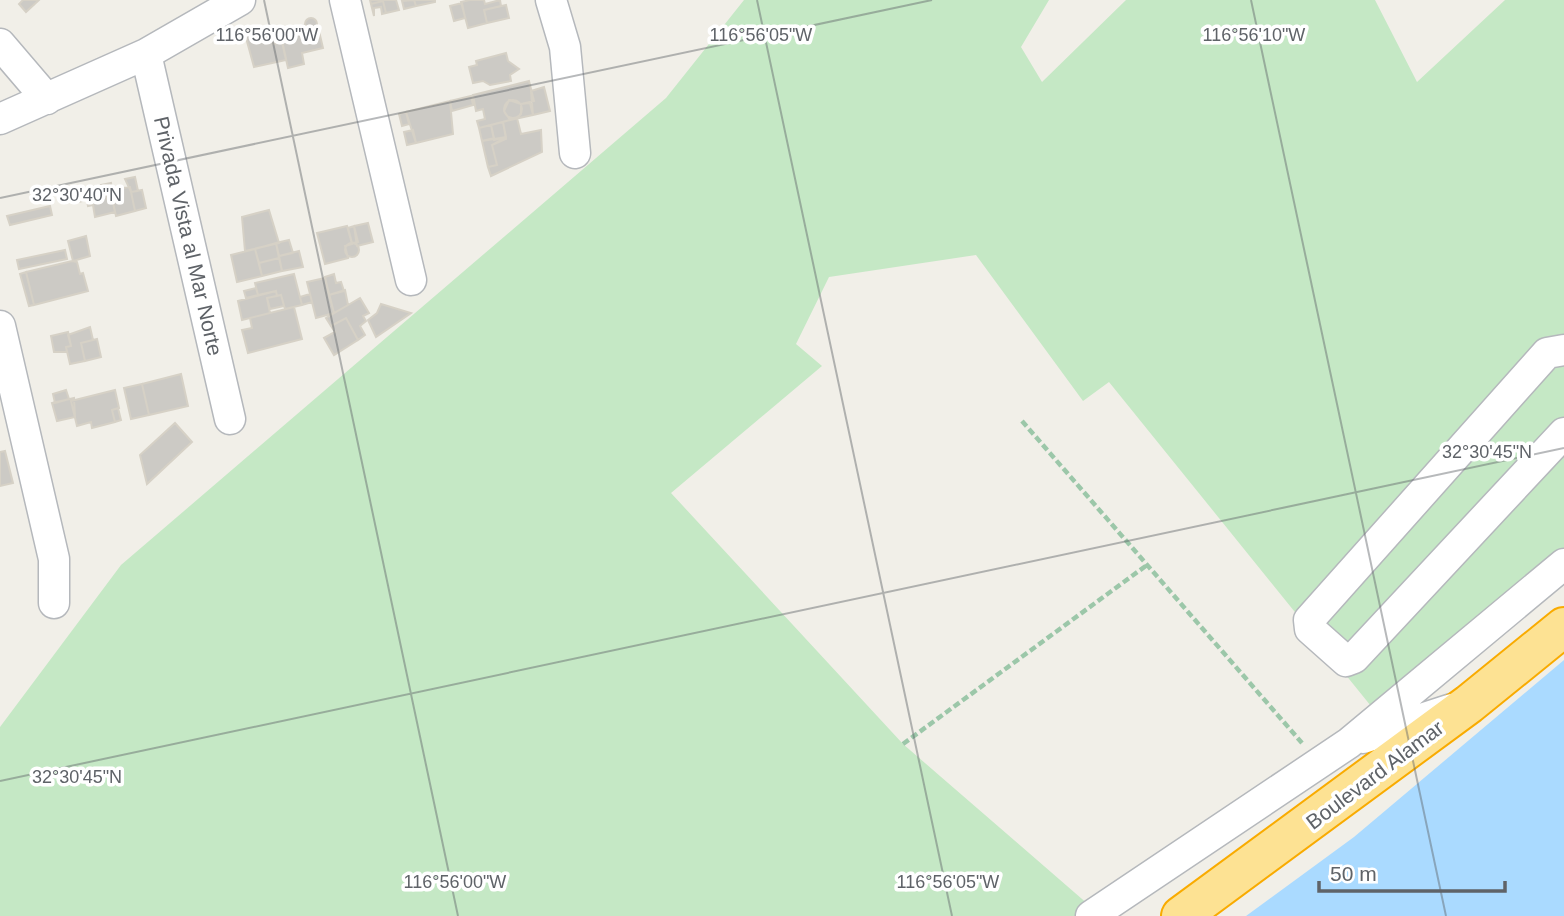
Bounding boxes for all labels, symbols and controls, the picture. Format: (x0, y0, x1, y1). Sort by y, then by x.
text: 116°56'00"W (216, 25, 318, 45)
text: 116°56'05"W (710, 25, 812, 45)
text: 116°56'10"W (1203, 25, 1305, 45)
street label: Privada Vista al Mar Norte (150, 114, 227, 358)
text: 32°30'40"N (32, 185, 122, 205)
text: 32°30'45"N (1442, 442, 1532, 462)
street label: Boulevard Alamar (1302, 716, 1448, 834)
text: 32°30'45"N (32, 767, 122, 787)
scale bar (1319, 850, 1504, 894)
text: 50 m (1330, 862, 1377, 885)
text: 116°56'00"W (404, 872, 506, 892)
text: 116°56'05"W (897, 872, 999, 892)

